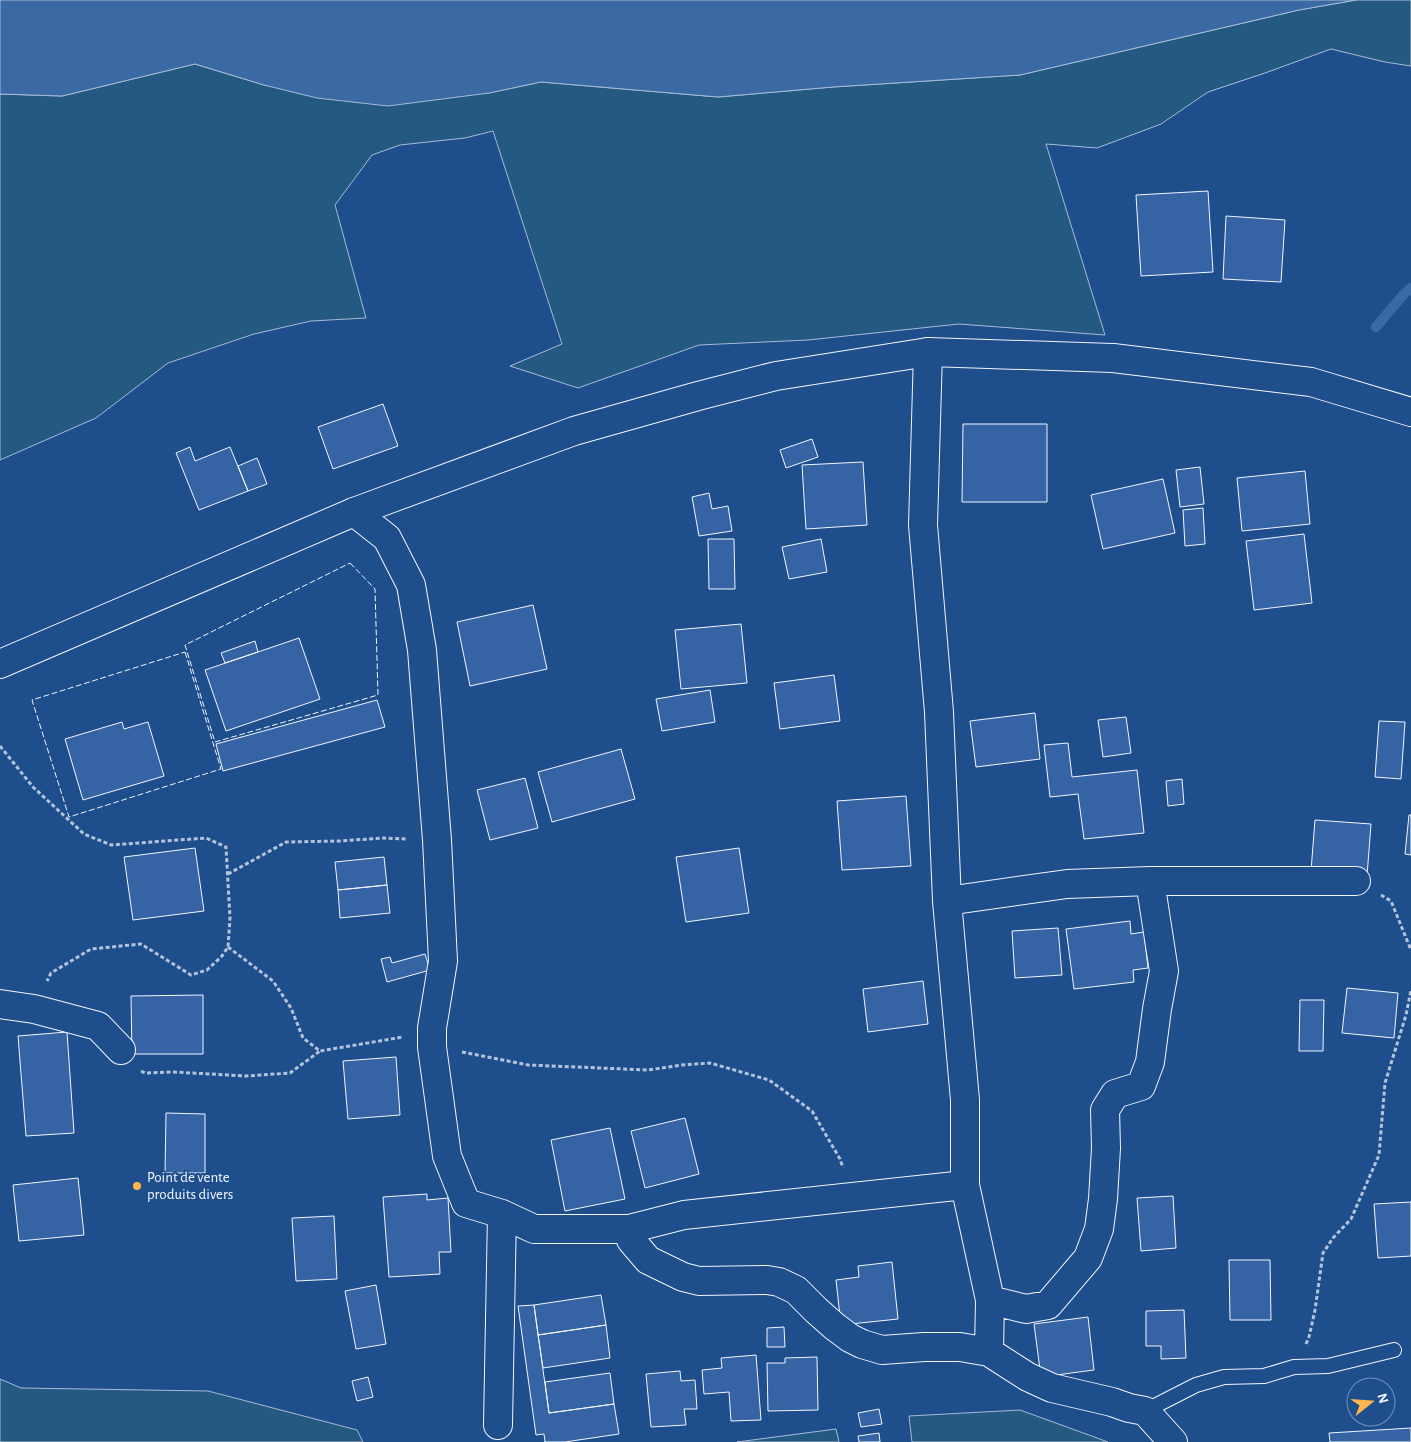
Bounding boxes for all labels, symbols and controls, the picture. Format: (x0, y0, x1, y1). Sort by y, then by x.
place label: Point de vente produits divers (147, 1170, 233, 1202)
marker: Point de vente produits divers (131, 1180, 143, 1192)
north arrow (1346, 1377, 1396, 1427)
text: N (1374, 1392, 1391, 1405)

